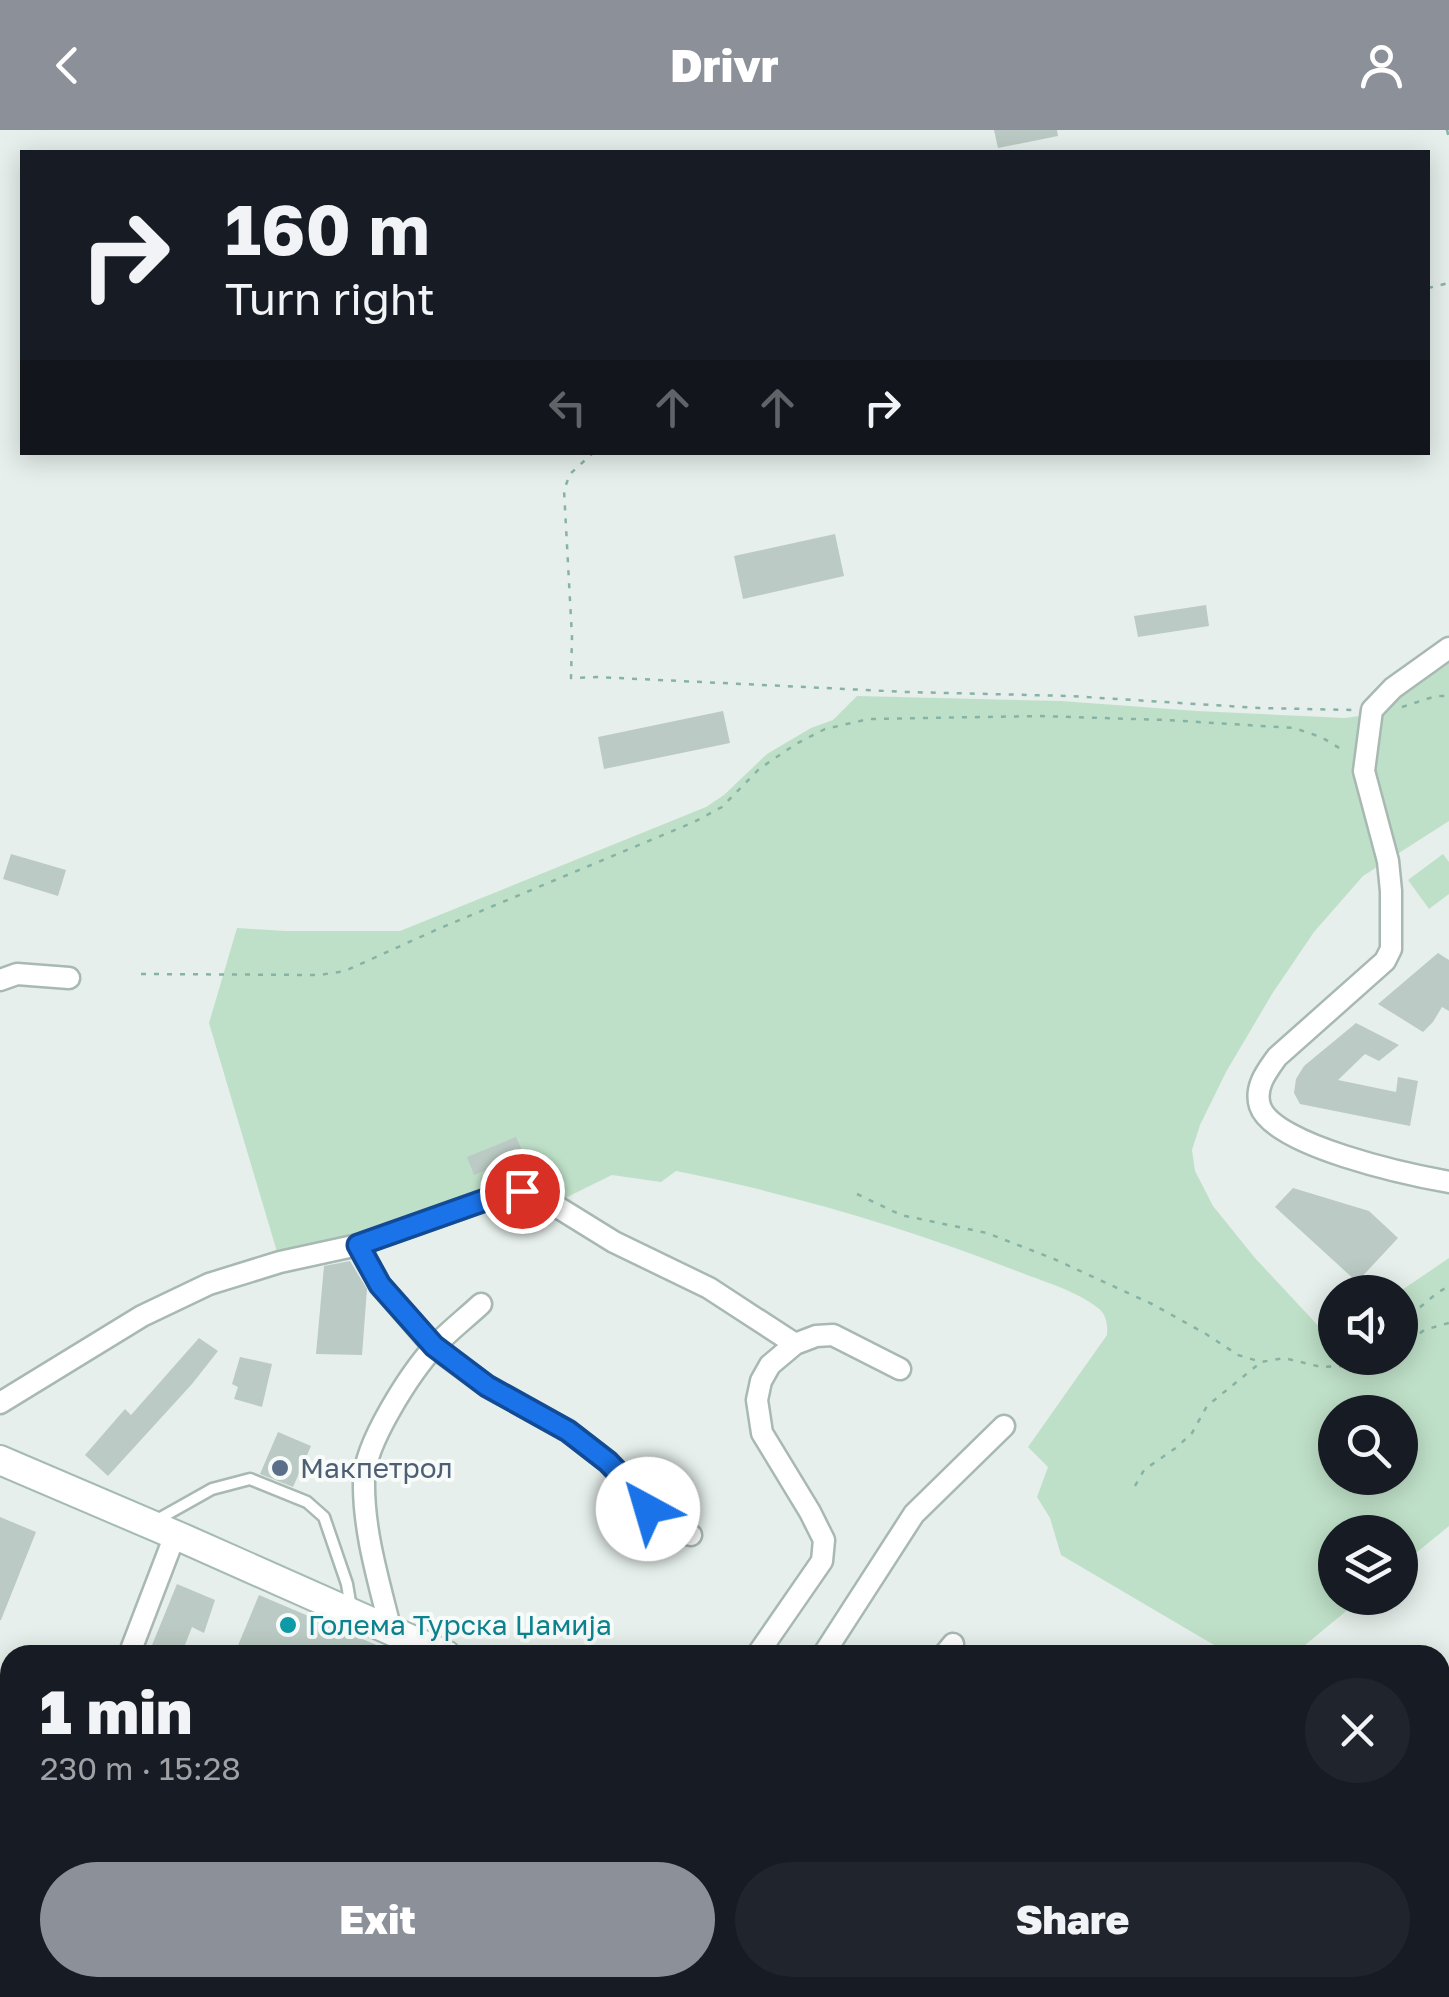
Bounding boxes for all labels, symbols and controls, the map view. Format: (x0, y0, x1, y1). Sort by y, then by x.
icon: back (40, 38, 95, 93)
text: Drivr (670, 38, 779, 92)
icon: person (1354, 38, 1409, 93)
text: 160 m (225, 186, 430, 270)
icon: right (60, 190, 190, 320)
text: Turn right (225, 271, 435, 325)
icon: left (540, 380, 595, 435)
icon: ahead (645, 380, 700, 435)
icon: ahead (750, 380, 805, 435)
icon: right (855, 380, 910, 435)
pin (480, 1149, 565, 1234)
icon: arrive (495, 1164, 550, 1219)
map controls (1318, 1275, 1418, 1615)
button: sound (1318, 1275, 1418, 1375)
button: search (1318, 1395, 1418, 1495)
place label: Макпетрол (300, 1451, 453, 1484)
marker: Макпетрол (269, 1457, 291, 1479)
position arrow (596, 1457, 700, 1561)
button: layers (1318, 1515, 1418, 1615)
place label: Голема Турска Џамија (308, 1608, 612, 1641)
marker: Голема Турска Џамија (277, 1614, 299, 1636)
text: 1 min (40, 1675, 192, 1747)
button: close (1305, 1678, 1410, 1783)
text: 230 m · 15:28 (40, 1749, 241, 1787)
button: Exit (40, 1862, 715, 1977)
button: Share (735, 1862, 1410, 1977)

